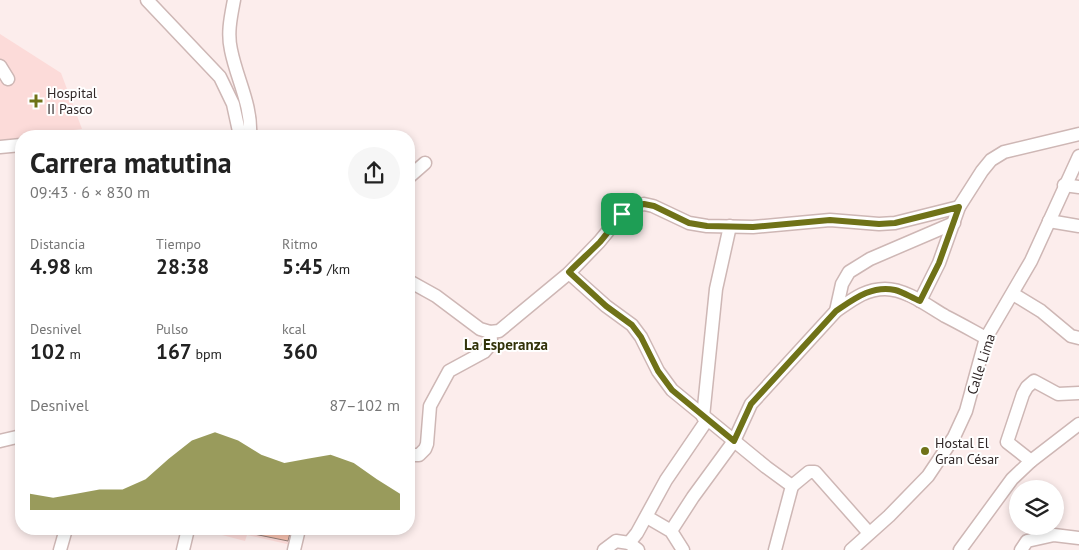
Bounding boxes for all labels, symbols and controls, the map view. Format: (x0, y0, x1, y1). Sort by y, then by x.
place label: Hospital II Pasco (47, 84, 97, 118)
marker: Hospital II Pasco (29, 94, 43, 108)
text: Carrera matutina (30, 144, 232, 181)
button: share (348, 147, 400, 199)
text: 09:43 · 6 × 830 m (30, 182, 150, 202)
pin (601, 193, 643, 235)
icon: arrive (608, 200, 636, 228)
text: Distancia (30, 235, 85, 253)
text: Tiempo (156, 235, 201, 253)
text: Ritmo (282, 235, 318, 253)
text: 4.98 (30, 253, 71, 280)
text: 28:38 (156, 253, 209, 280)
text: 5:45 (282, 253, 323, 280)
text: km (71, 260, 93, 278)
text: /km (323, 260, 350, 278)
text: Desnivel (30, 320, 81, 338)
text: Pulso (156, 320, 188, 338)
text: kcal (282, 320, 306, 338)
street label: Calle Lima (963, 331, 999, 397)
district label: La Esperanza (464, 335, 548, 354)
text: 102 (30, 338, 66, 365)
text: 167 (156, 338, 192, 365)
text: 360 (282, 338, 318, 365)
text: m (66, 345, 81, 363)
text: bpm (192, 345, 222, 363)
text: Desnivel (30, 395, 89, 415)
text: 87–102 m (330, 395, 400, 415)
place label: Hostal El Gran César (935, 434, 999, 468)
marker: Hostal El Gran César (919, 445, 931, 457)
map controls (1009, 480, 1064, 535)
button: layers (1009, 480, 1064, 535)

